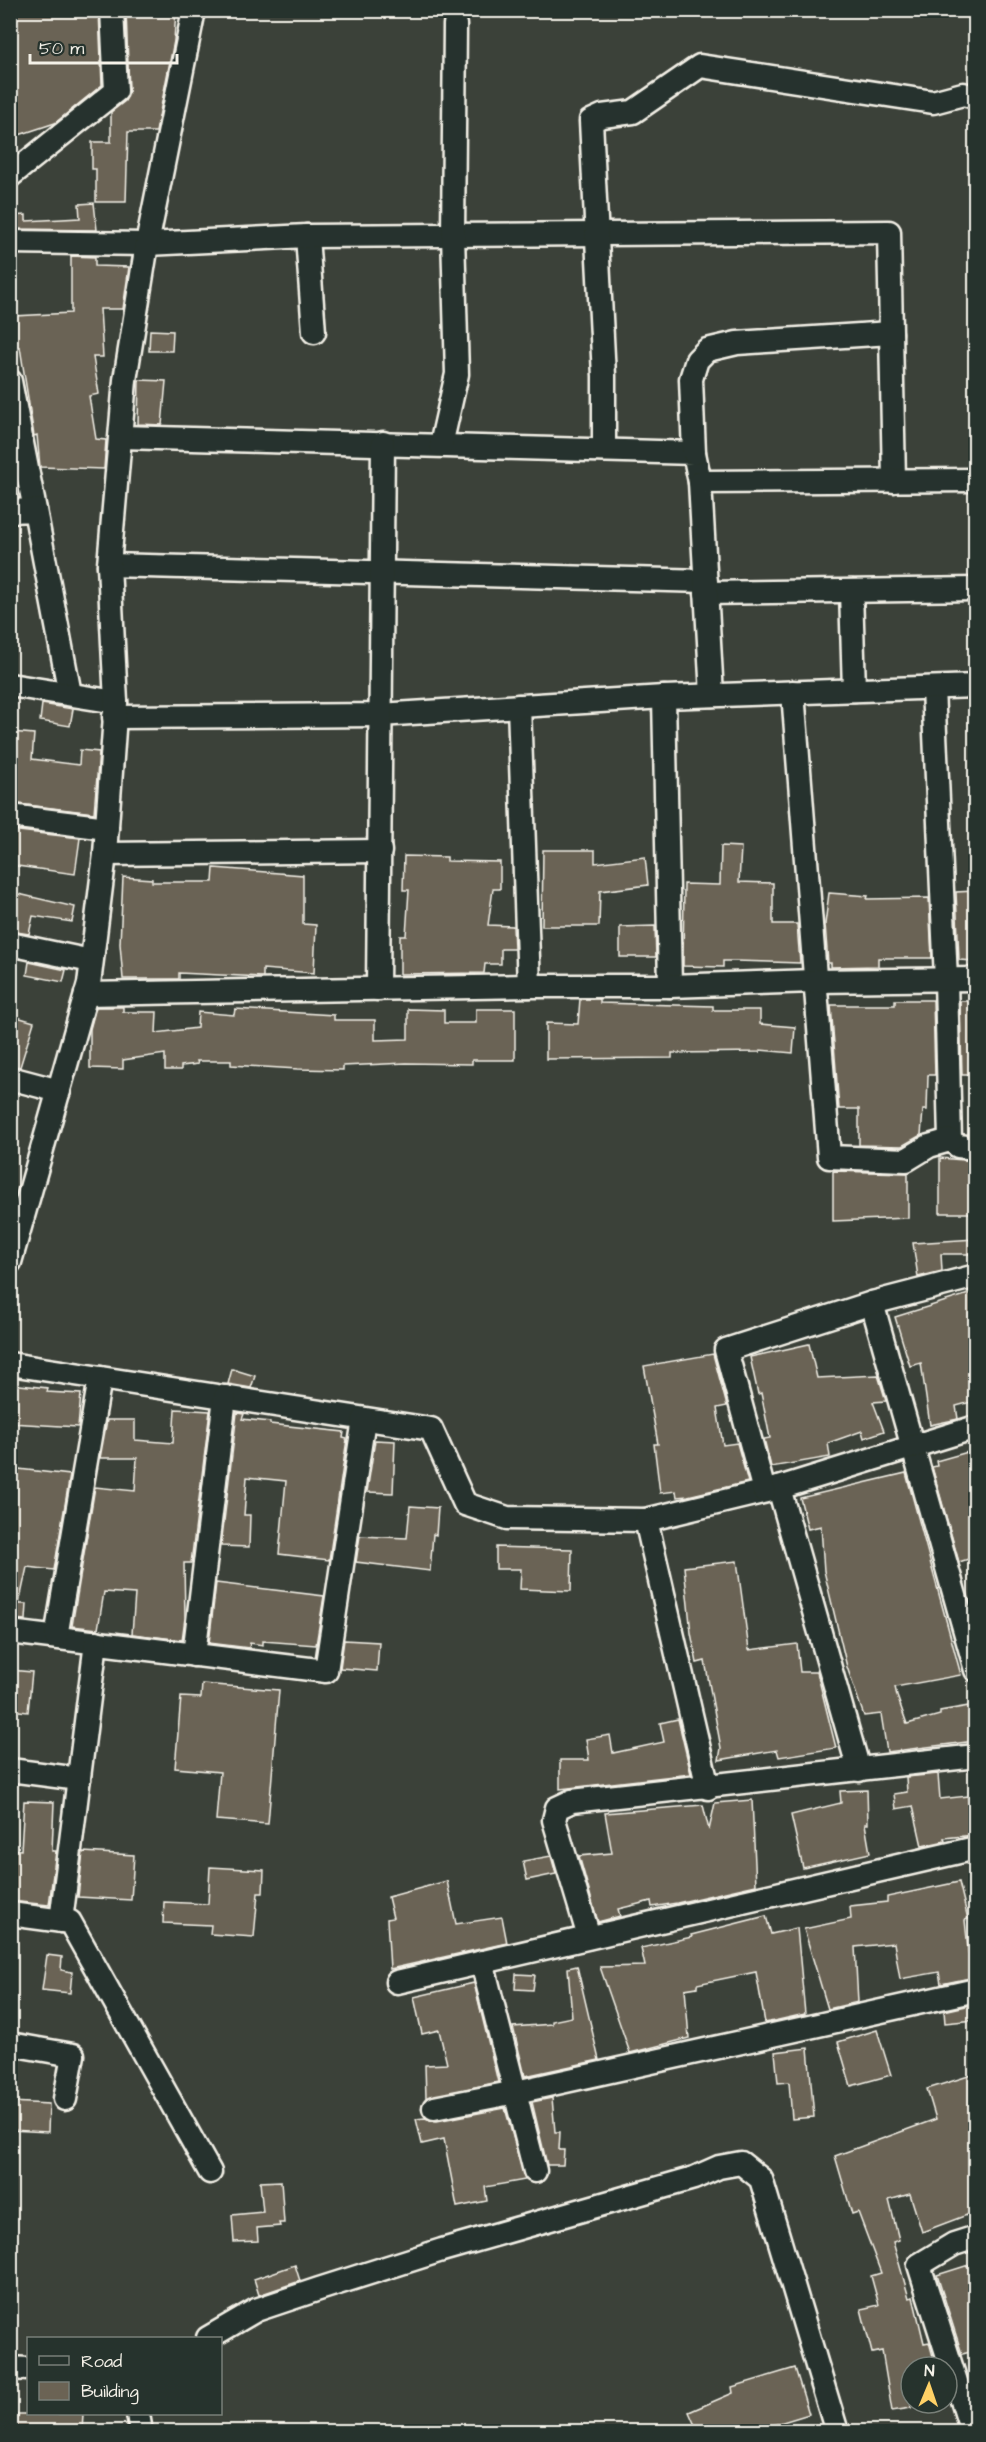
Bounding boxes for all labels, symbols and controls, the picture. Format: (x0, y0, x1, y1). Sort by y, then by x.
scale bar (30, 27, 177, 65)
text: 50 m (39, 36, 84, 61)
legend (27, 2337, 222, 2415)
text: Road (81, 2349, 122, 2374)
north arrow (899, 2355, 959, 2415)
text: N (924, 2360, 935, 2382)
text: Building (81, 2379, 139, 2405)

